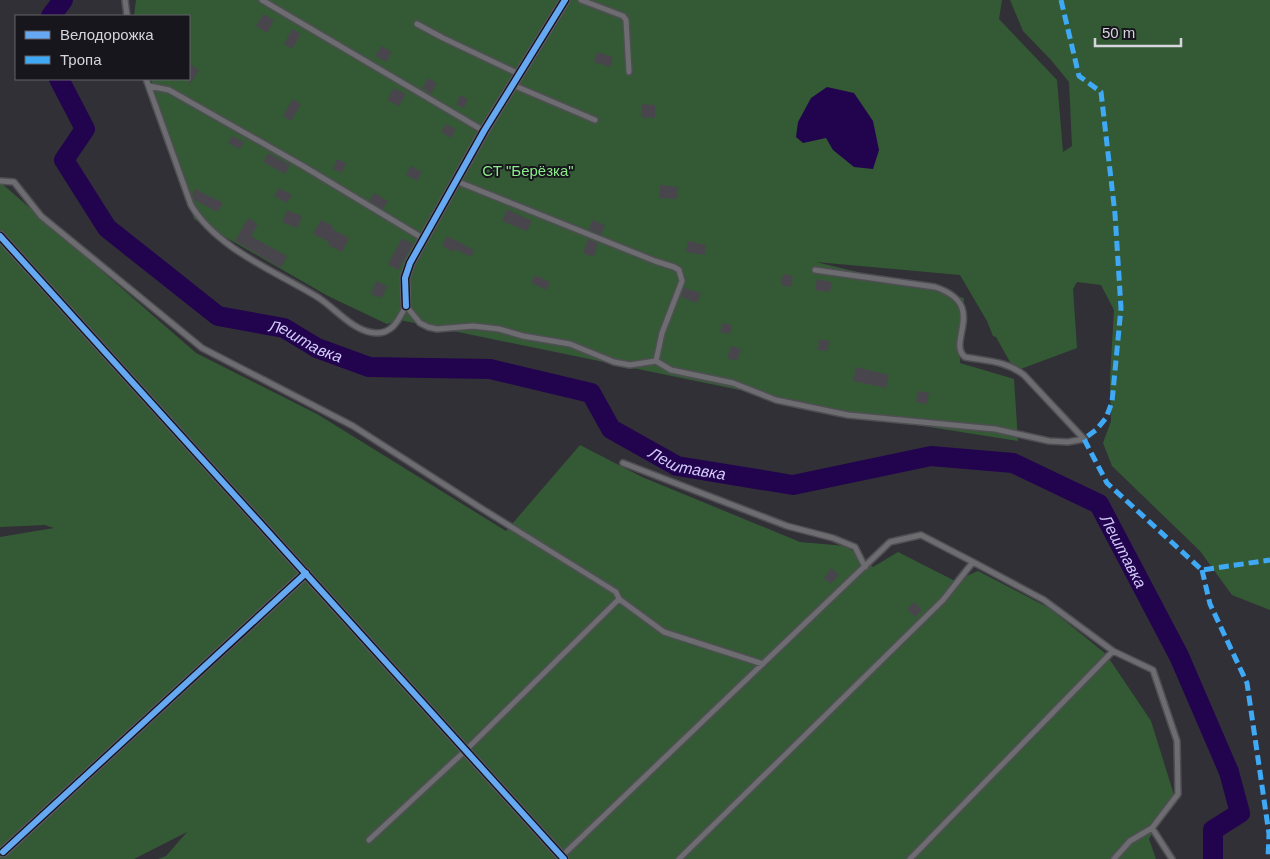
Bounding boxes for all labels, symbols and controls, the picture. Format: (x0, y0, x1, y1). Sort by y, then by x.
legend (15, 15, 190, 80)
scale bar (1095, 15, 1181, 47)
text: 50 m (1102, 24, 1135, 41)
text: Велодорожка (60, 26, 154, 43)
text: Тропа (60, 51, 102, 68)
park label: СТ "Берёзка" (482, 162, 574, 179)
water label: Лештавка (267, 317, 345, 366)
water label: Лештавка (645, 444, 727, 483)
water label: Лештавка (1097, 511, 1150, 591)

